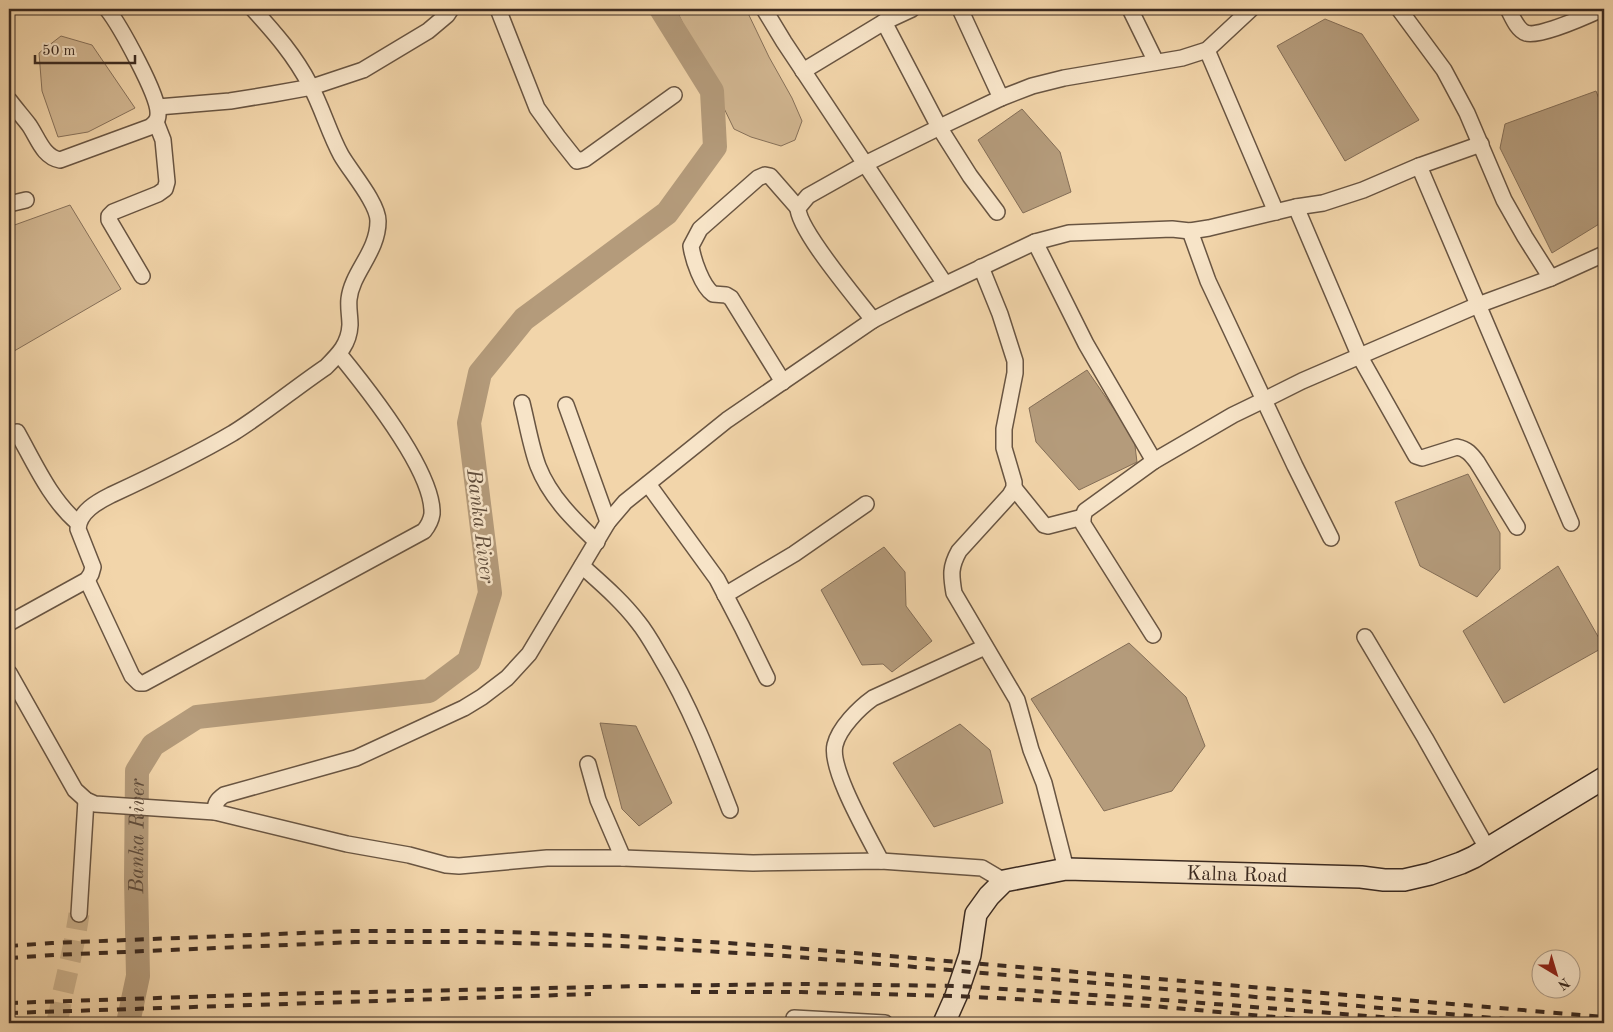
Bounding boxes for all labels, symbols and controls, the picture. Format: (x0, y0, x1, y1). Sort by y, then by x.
scale bar (35, 32, 135, 64)
text: 50 m (42, 44, 76, 59)
water label: Banka River (462, 467, 497, 585)
water label: Banka River (127, 778, 149, 895)
street label: Kalna Road (1186, 864, 1288, 887)
north arrow (1530, 950, 1580, 1000)
text: N (1555, 975, 1572, 992)

